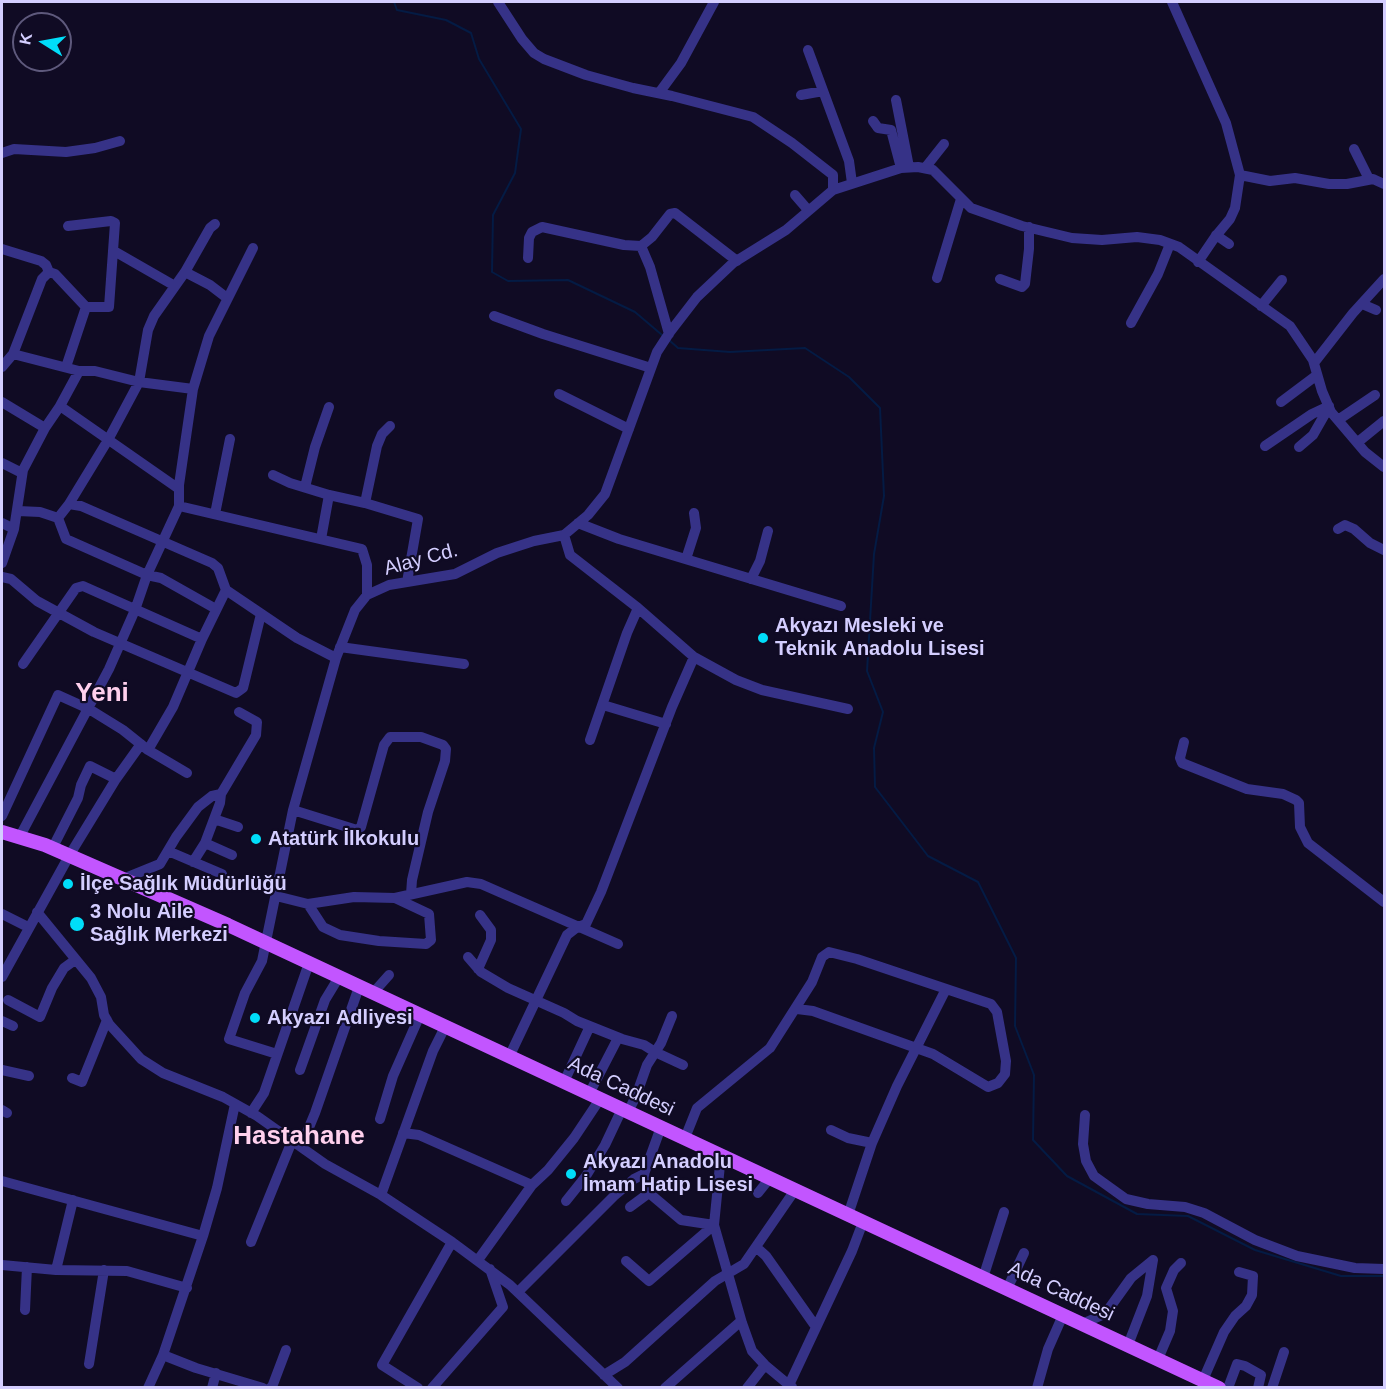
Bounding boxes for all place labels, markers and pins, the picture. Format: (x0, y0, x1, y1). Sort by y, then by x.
place label: Akyazı Mesleki ve Teknik Anadolu Lisesi (775, 614, 985, 661)
marker: Akyazı Mesleki ve Teknik Anadolu Lisesi (756, 631, 770, 645)
place label: Atatürk İlkokulu (268, 827, 419, 851)
marker: Atatürk İlkokulu (249, 832, 263, 846)
place label: İlçe Sağlık Müdürlüğü (80, 872, 287, 896)
marker: İlçe Sağlık Müdürlüğü (61, 877, 75, 891)
place label: 3 Nolu Aile Sağlık Merkezi (90, 900, 228, 947)
marker: 3 Nolu Aile Sağlık Merkezi (68, 915, 86, 933)
place label: Akyazı Adliyesi (267, 1006, 413, 1030)
marker: Akyazı Adliyesi (248, 1011, 262, 1025)
place label: Akyazı Anadolu İmam Hatip Lisesi (583, 1150, 753, 1197)
marker: Akyazı Anadolu İmam Hatip Lisesi (564, 1167, 578, 1181)

